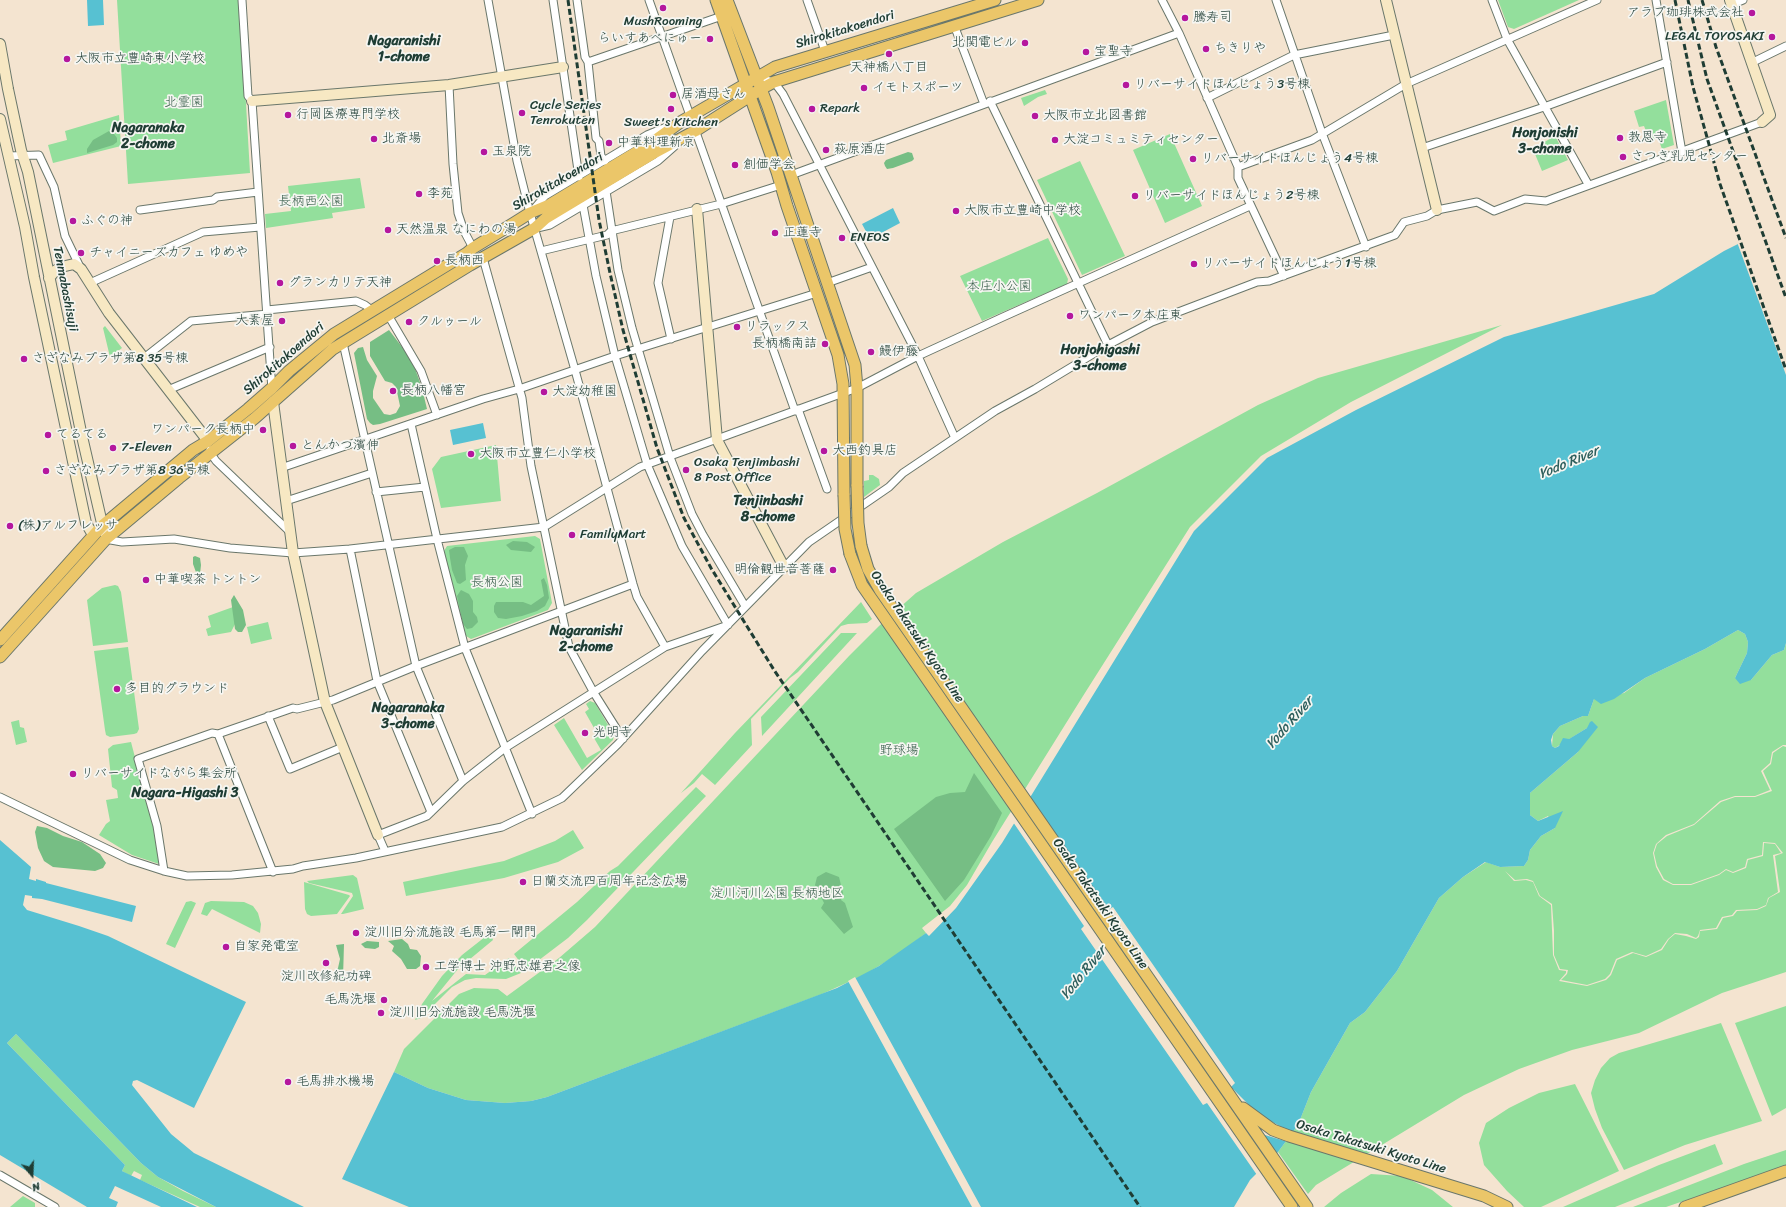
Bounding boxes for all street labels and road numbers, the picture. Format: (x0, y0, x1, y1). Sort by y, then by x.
street label: Shirokitakoendori (794, 8, 896, 52)
street label: Shirokitakoendori (510, 150, 606, 214)
street label: Tenmabashisuji (49, 245, 81, 333)
street label: Shirokitakoendori (240, 320, 328, 398)
street label: Osaka Takatsuki Kyoto Line (867, 568, 967, 706)
street label: Osaka Takatsuki Kyoto Line (1049, 836, 1151, 972)
street label: Osaka Takatsuki Kyoto Line (1294, 1117, 1448, 1177)

